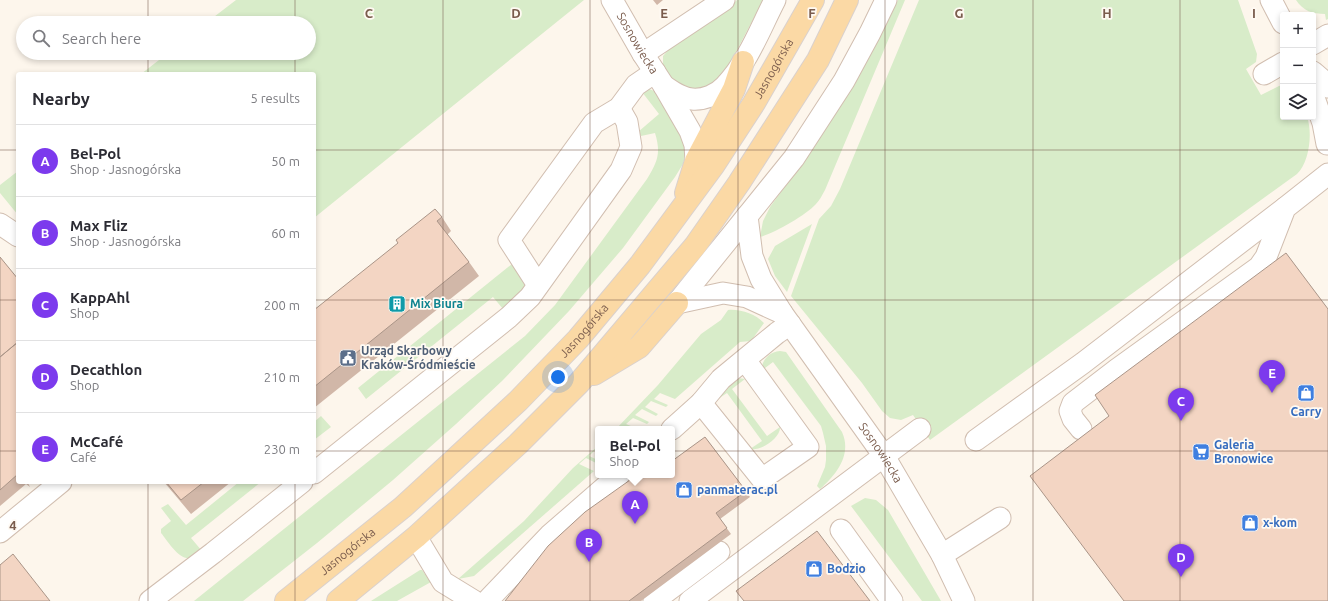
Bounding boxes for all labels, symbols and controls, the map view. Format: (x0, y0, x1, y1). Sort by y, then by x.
text: C (365, 6, 374, 20)
text: D (511, 6, 521, 20)
text: E (660, 6, 668, 20)
text: F (808, 6, 816, 20)
text: G (955, 6, 964, 20)
text: H (1102, 6, 1112, 20)
text: I (1252, 6, 1256, 20)
street label: Sosnowiecka (614, 10, 661, 76)
map controls (1280, 12, 1316, 120)
button: + (1280, 12, 1316, 48)
search box (16, 16, 316, 60)
icon: search (30, 27, 52, 49)
text: Search here (62, 30, 141, 47)
street label: Jasnogórska (751, 36, 796, 101)
button: − (1280, 48, 1316, 84)
button: layers (1280, 84, 1316, 120)
text: Nearby (32, 89, 90, 108)
text: 5 results (250, 91, 300, 105)
text: Bel-Pol (70, 145, 121, 162)
text: A (40, 154, 50, 168)
text: 50 m (271, 154, 300, 168)
text: Shop · Jasnogórska (70, 162, 181, 176)
text: Max Fliz (70, 217, 128, 234)
text: B (41, 226, 49, 240)
text: 60 m (271, 226, 300, 240)
text: Shop · Jasnogórska (70, 234, 181, 248)
text: KappAhl (70, 289, 130, 306)
building icon: Mix Biura (387, 294, 407, 314)
place label: Mix Biura (410, 297, 463, 310)
text: C (41, 298, 49, 312)
text: 200 m (264, 298, 300, 312)
street label: Jasnogórska (557, 301, 611, 360)
text: Shop (70, 306, 99, 320)
place label: Urząd Skarbowy Kraków-Śródmieście (361, 344, 476, 371)
public building icon: Urząd Skarbowy Kraków-Śródmieście (338, 348, 358, 368)
pin: E (1259, 360, 1285, 393)
text: Decathlon (70, 361, 142, 378)
your location (548, 367, 568, 387)
text: D (40, 370, 50, 384)
text: 210 m (264, 370, 300, 384)
text: Shop (70, 378, 99, 392)
shop icon: Carry (1296, 383, 1316, 403)
pin: C (1168, 388, 1194, 421)
place label: Carry (1291, 405, 1322, 418)
street label: Sosnowiecka (856, 420, 905, 485)
popup (595, 426, 675, 478)
text: McCafé (70, 433, 123, 450)
text: Bel-Pol (610, 437, 660, 454)
place label: Galeria Bronowice (1214, 438, 1274, 465)
text: E (41, 442, 49, 456)
text: 230 m (264, 442, 300, 456)
supermarket icon: Galeria Bronowice (1191, 442, 1211, 462)
text: Café (70, 450, 97, 464)
text: Shop (610, 454, 639, 468)
shop icon: panmaterac.pl (674, 480, 694, 500)
place label: panmaterac.pl (697, 483, 778, 496)
pin: A (622, 491, 648, 524)
shop icon: x-kom (1240, 513, 1260, 533)
place label: x-kom (1263, 516, 1297, 529)
text: 4 (9, 518, 17, 532)
street label: Jasnogórska (317, 525, 378, 577)
pin: B (576, 529, 602, 562)
pin: D (1168, 544, 1194, 577)
shop icon: Bodzio (804, 559, 824, 579)
place label: Bodzio (827, 562, 866, 575)

